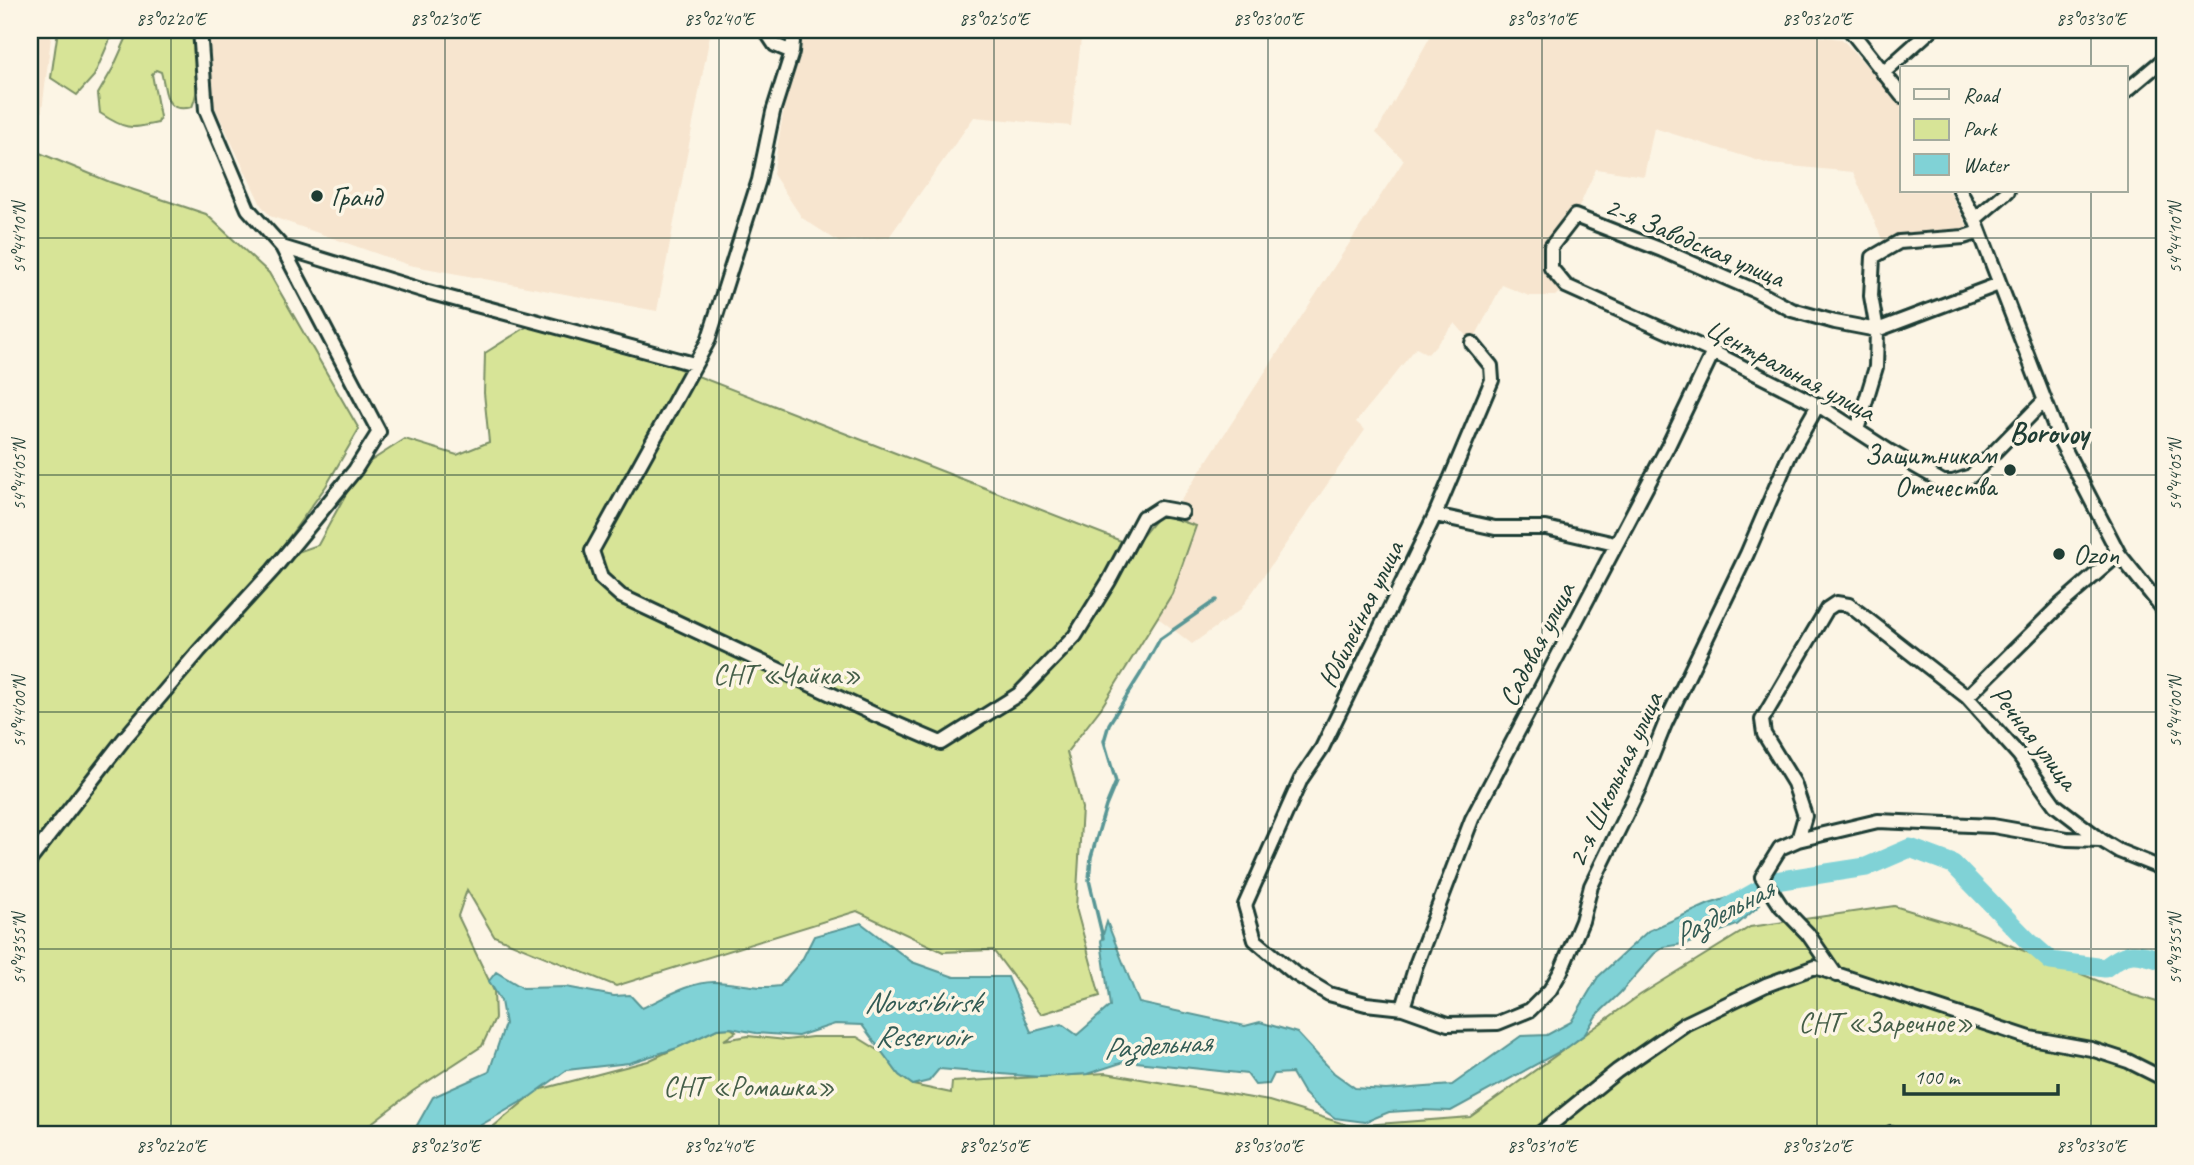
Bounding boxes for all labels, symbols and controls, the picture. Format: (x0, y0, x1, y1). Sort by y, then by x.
text: 83°02'20"E (136, 8, 208, 30)
text: 83°02'30"E (410, 8, 482, 30)
text: 83°02'40"E (684, 8, 756, 30)
text: 83°02'50"E (959, 8, 1031, 30)
text: 83°03'00"E (1233, 8, 1305, 30)
text: 83°03'10"E (1507, 8, 1579, 30)
text: 83°03'20"E (1782, 8, 1854, 30)
text: 83°03'30"E (2056, 8, 2128, 30)
legend (1900, 66, 2128, 192)
text: Road (1963, 82, 2002, 108)
text: Park (1963, 116, 1998, 142)
text: Water (1963, 152, 2010, 178)
place label: Гранд (331, 179, 384, 214)
marker: Гранд (309, 188, 325, 204)
street label: 2-я Заводская улица (1600, 188, 1791, 296)
text: 54°44'10"N (8, 199, 30, 273)
text: 54°44'10"N (2164, 199, 2186, 273)
street label: Центральная улица (1700, 310, 1883, 430)
district label: Borovoy (2009, 414, 2091, 452)
text: 54°44'05"N (8, 436, 30, 510)
text: 54°44'05"N (2164, 436, 2186, 510)
place label: Защитникам Отечества (1864, 437, 1999, 504)
marker: Защитникам Отечества (2002, 462, 2018, 478)
street label: Юбилейная улица (1310, 534, 1412, 693)
place label: Ozon (2073, 537, 2119, 572)
marker: Ozon (2051, 546, 2067, 562)
street label: Садовая улица (1490, 575, 1583, 712)
park label: СНТ «Чайка» (713, 657, 861, 692)
text: 54°44'00"N (8, 673, 30, 747)
text: 54°44'00"N (2164, 673, 2186, 747)
street label: Речная улица (1983, 678, 2088, 799)
street label: 2-я Школьная улица (1559, 685, 1671, 872)
water label: Раздельная (1666, 868, 1783, 954)
text: 54°43'55"N (8, 910, 30, 984)
text: 54°43'55"N (2164, 910, 2186, 984)
water label: Novosibirsk Reservoir (864, 983, 986, 1055)
park label: СНТ «Заречное» (1799, 1005, 1973, 1040)
water label: Раздельная (1102, 1022, 1216, 1068)
scale bar (1904, 1053, 2058, 1097)
text: 100 m (1914, 1064, 1961, 1090)
park label: СНТ «Ромашка» (663, 1069, 835, 1104)
text: 83°02'20"E (136, 1135, 208, 1157)
text: 83°02'30"E (410, 1135, 482, 1157)
text: 83°02'40"E (684, 1135, 756, 1157)
text: 83°02'50"E (959, 1135, 1031, 1157)
text: 83°03'00"E (1233, 1135, 1305, 1157)
text: 83°03'10"E (1507, 1135, 1579, 1157)
text: 83°03'20"E (1782, 1135, 1854, 1157)
text: 83°03'30"E (2056, 1135, 2128, 1157)

